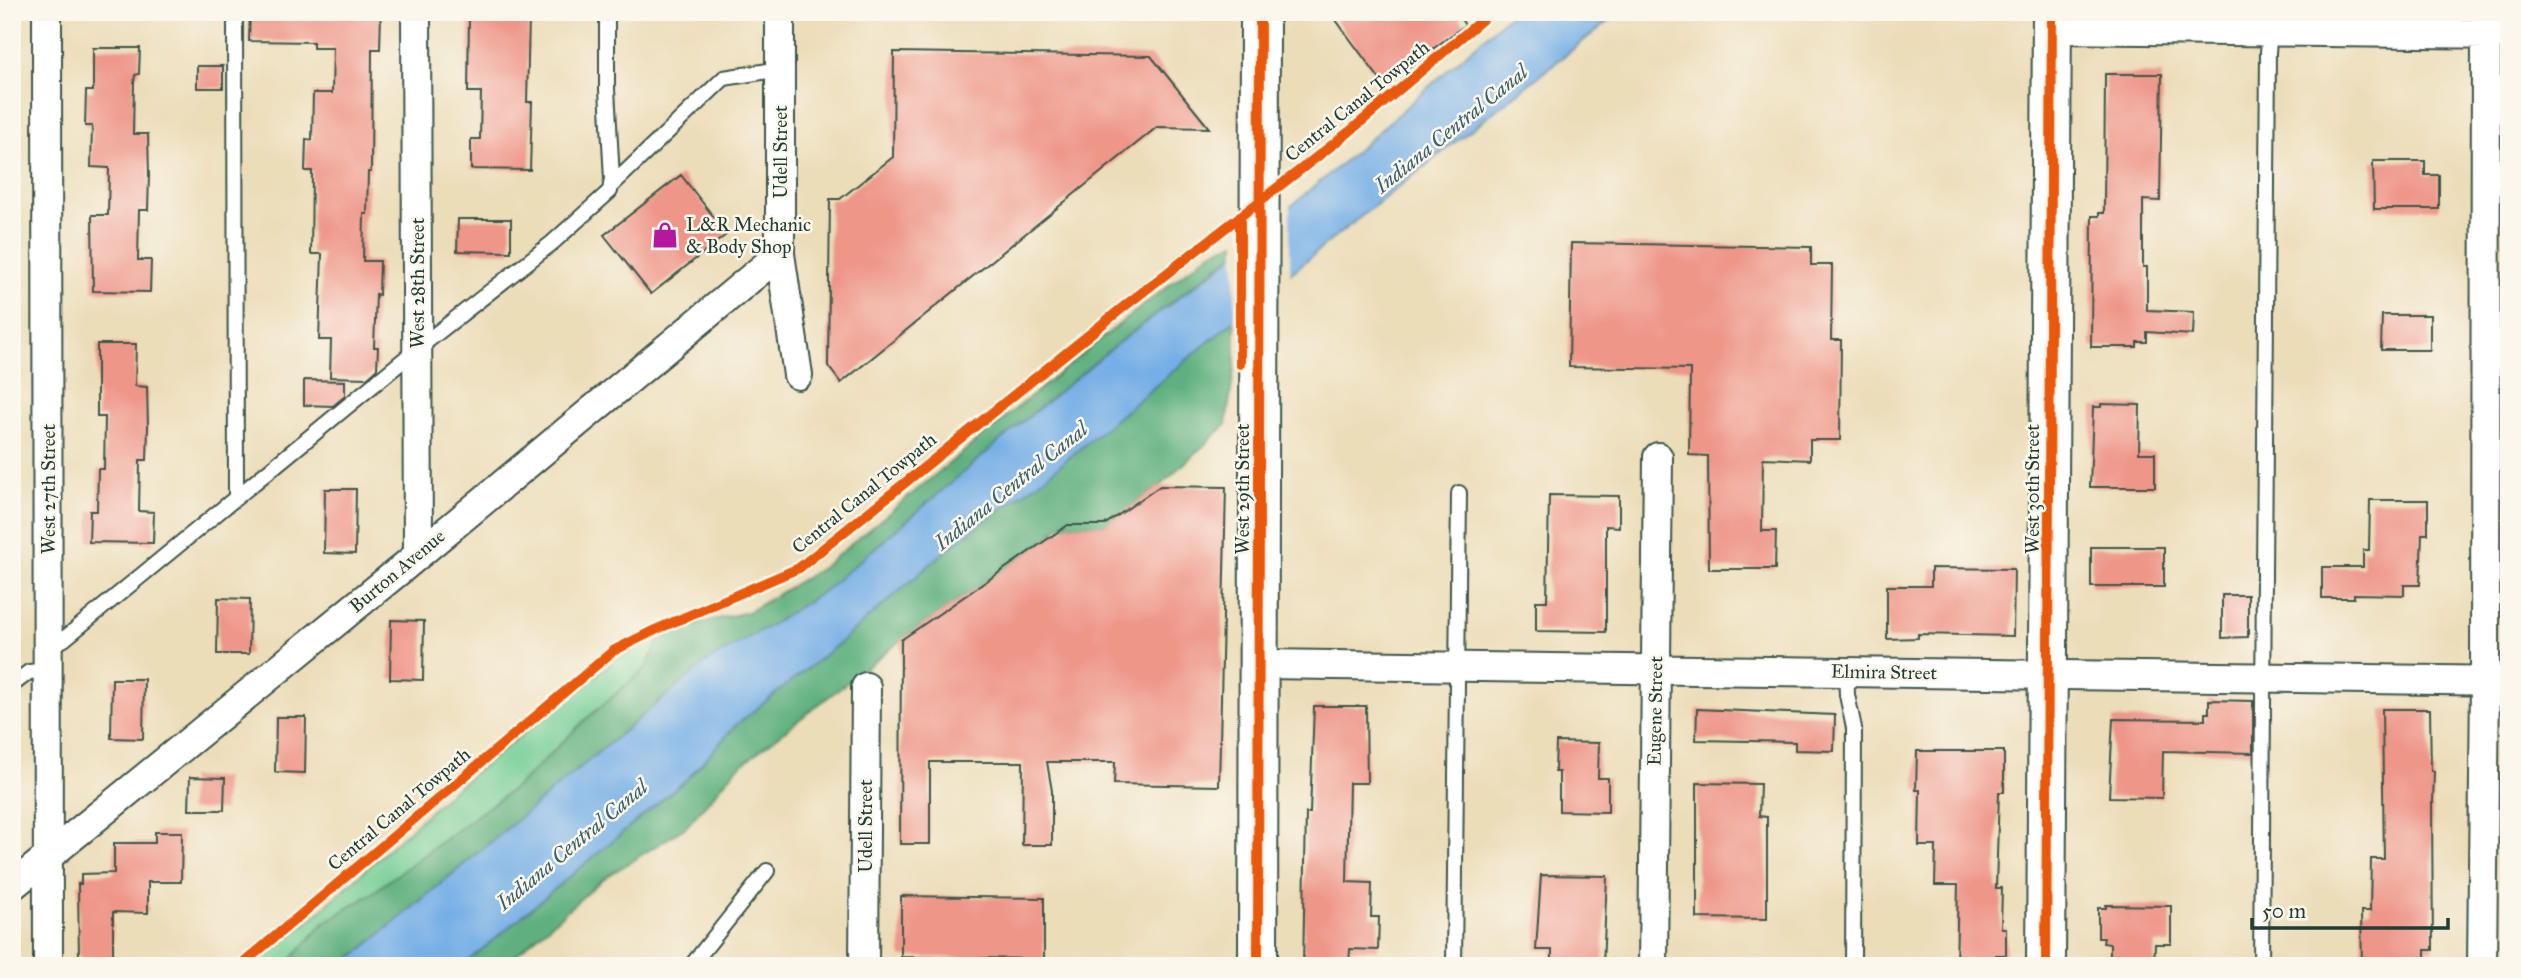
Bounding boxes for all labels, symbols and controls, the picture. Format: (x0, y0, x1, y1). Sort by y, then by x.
street label: Central Canal Towpath (1280, 35, 1434, 166)
water label: Indiana Central Canal (1368, 58, 1535, 199)
street label: Udell Street (769, 105, 792, 199)
place label: L&R Mechanic & Body Shop (686, 213, 811, 258)
street label: West 28th Street (406, 217, 429, 348)
shop icon: L&R Mechanic & Body Shop (650, 220, 680, 250)
water label: Indiana Central Canal (928, 415, 1095, 556)
street label: West 27th Street (37, 423, 60, 554)
street label: West 29th Street (1231, 423, 1254, 555)
street label: West 30th Street (2021, 424, 2044, 554)
street label: Central Canal Towpath (787, 427, 941, 558)
street label: Burton Avenue (345, 524, 450, 618)
street label: Eugene Street (1643, 656, 1668, 766)
street label: Elmira Street (1831, 660, 1938, 684)
street label: Central Canal Towpath (323, 742, 475, 875)
water label: Indiana Central Canal (490, 773, 655, 917)
street label: Udell Street (854, 779, 877, 873)
scale bar (2252, 887, 2448, 931)
text: 50 m (2262, 898, 2307, 924)

